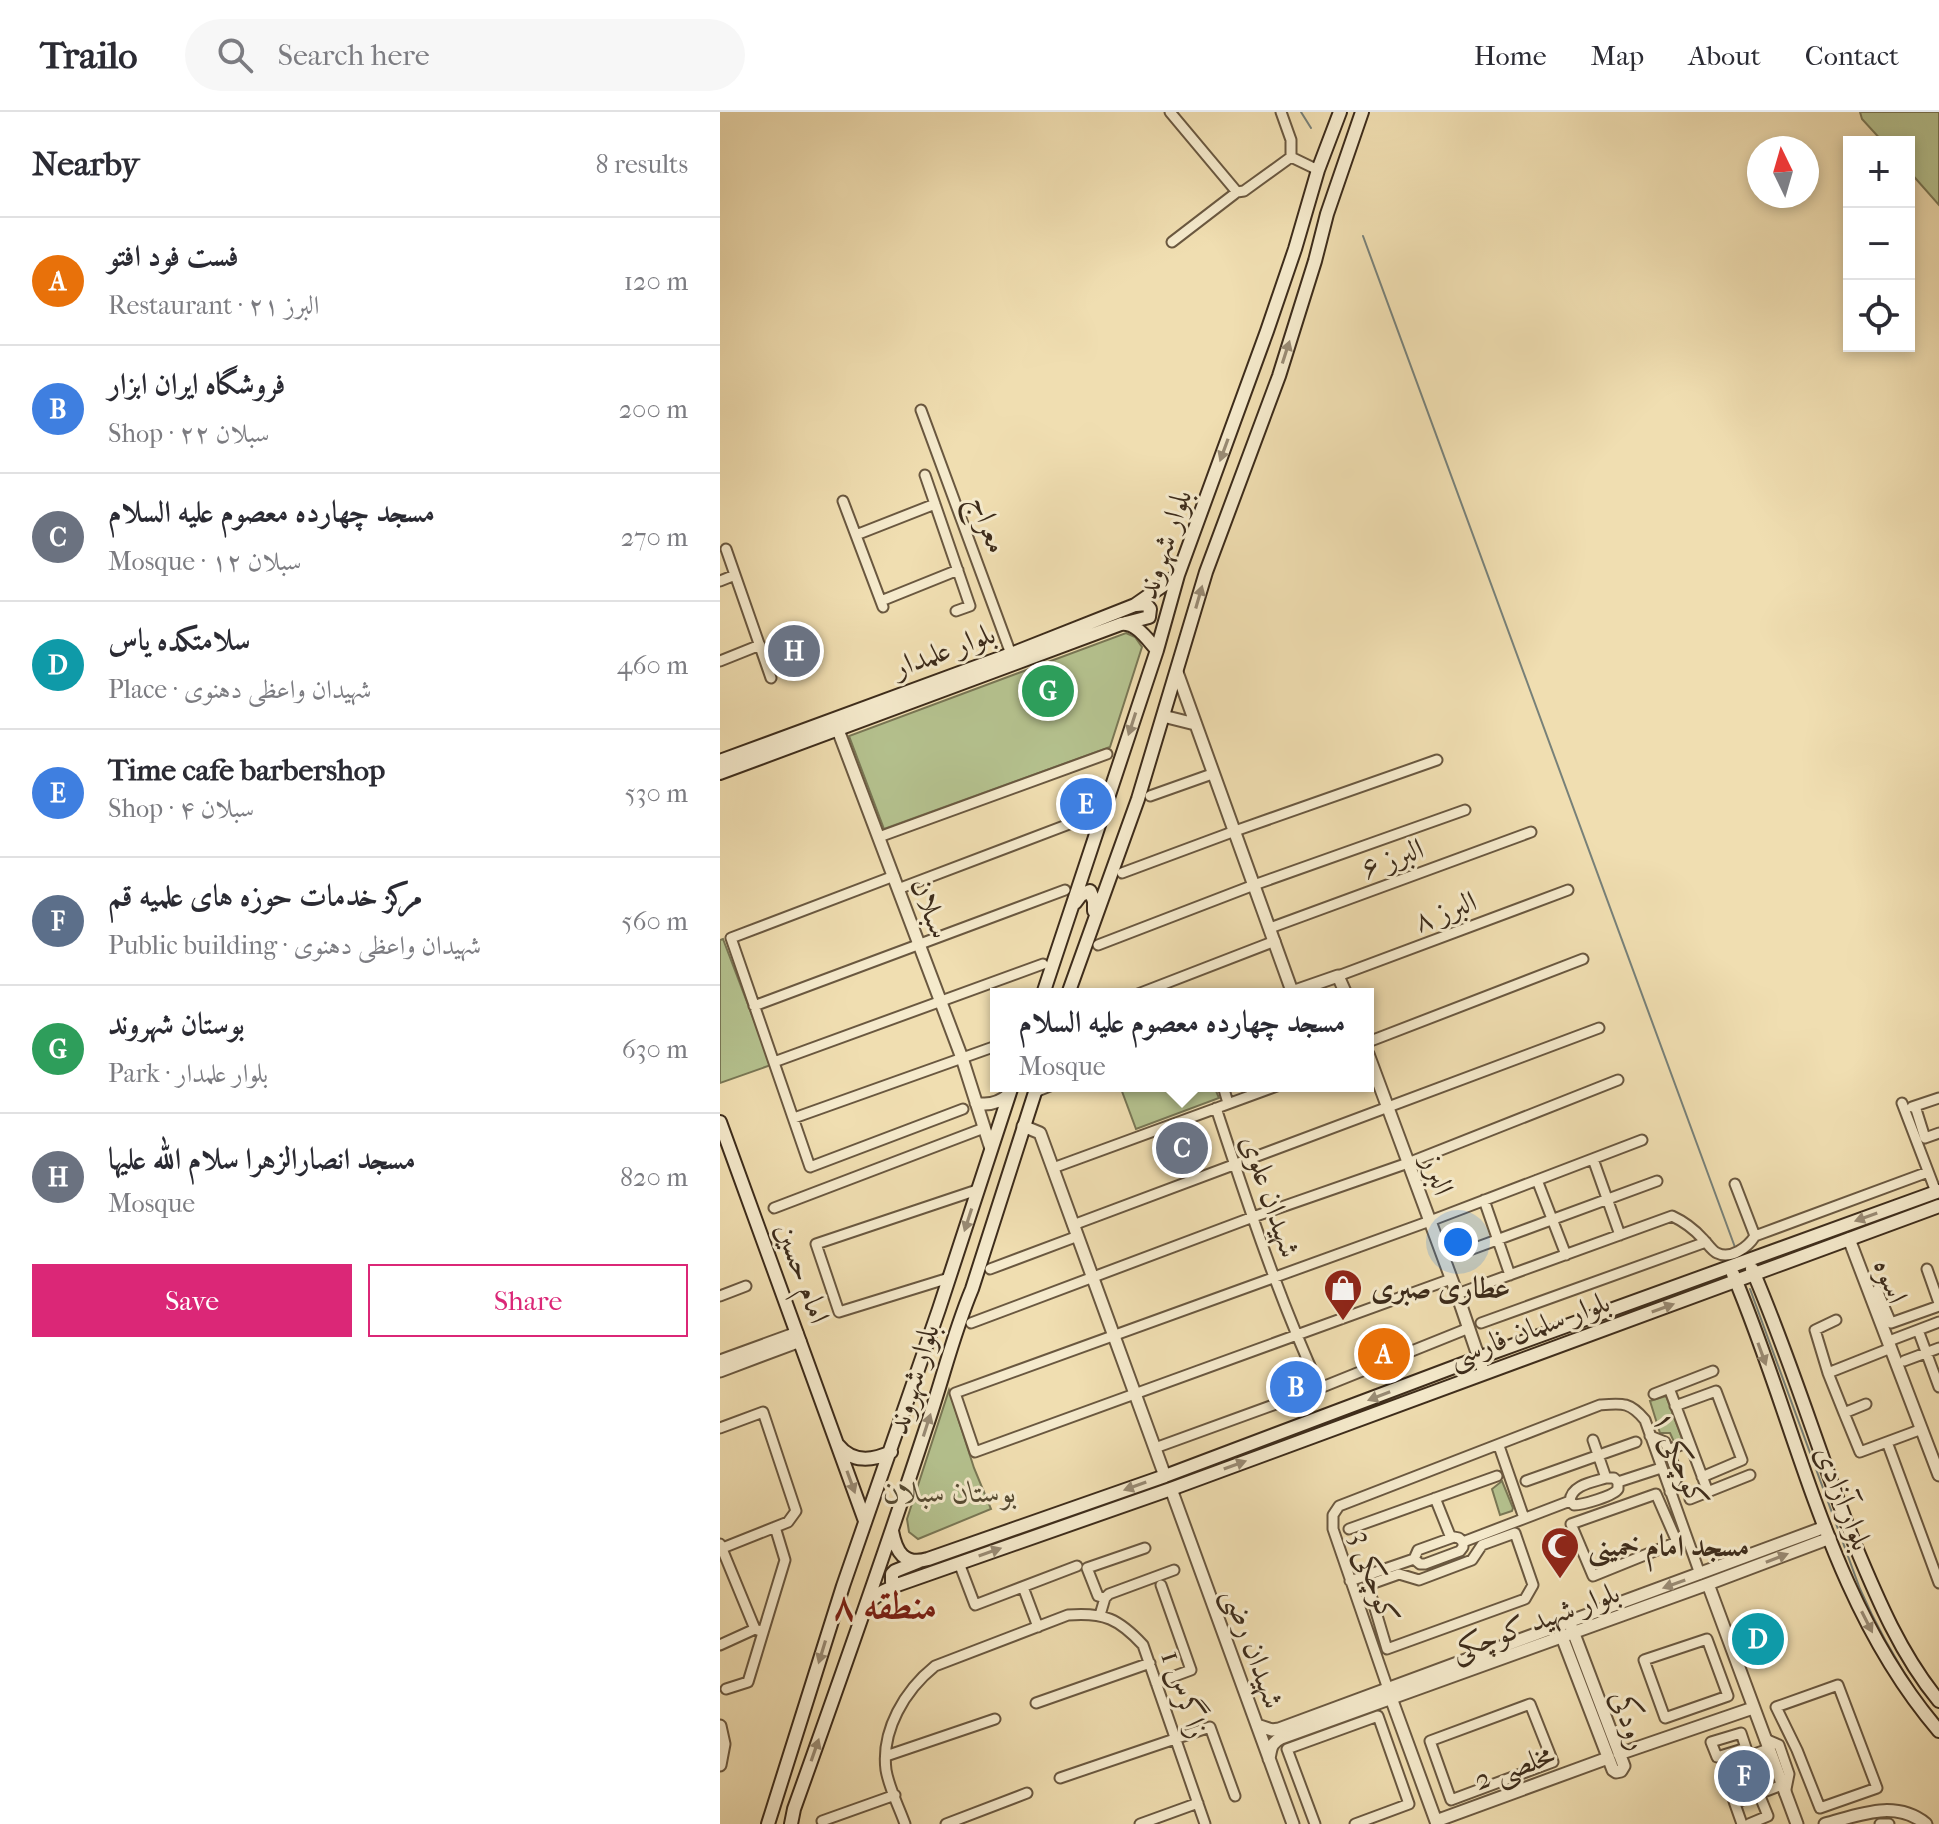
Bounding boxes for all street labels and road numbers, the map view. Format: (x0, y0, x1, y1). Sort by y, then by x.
street label: بلوار شهروند (1129, 485, 1200, 604)
street label: معراج (954, 490, 1015, 561)
street label: بلوار علمدار (885, 616, 1000, 686)
street label: البرز ۶ (1356, 831, 1428, 886)
street label: سبلان (903, 873, 958, 944)
street label: البرز ۸ (1409, 884, 1481, 939)
street label: شهیدان علوی (1232, 1130, 1308, 1262)
street label: البرز (1413, 1147, 1461, 1200)
street label: امام حسین (761, 1218, 837, 1331)
street label: اسوه (1865, 1254, 1915, 1309)
street label: بلوار سلمان فارسی (1444, 1284, 1616, 1378)
street label: بلوار شهروند (880, 1320, 948, 1439)
street label: کوچکی ۱ (1643, 1406, 1716, 1514)
street label: بلوار آزادی (1808, 1441, 1880, 1555)
street label: کوچکی 3 (1340, 1526, 1406, 1629)
street label: بلوار شهید کوچکی (1446, 1575, 1625, 1671)
street label: شهیدان رضی (1213, 1583, 1291, 1714)
street label: زاگرس 1 (1153, 1645, 1219, 1743)
street label: رودکی (1603, 1685, 1658, 1755)
street label: مخلصی 2 (1469, 1737, 1560, 1801)

